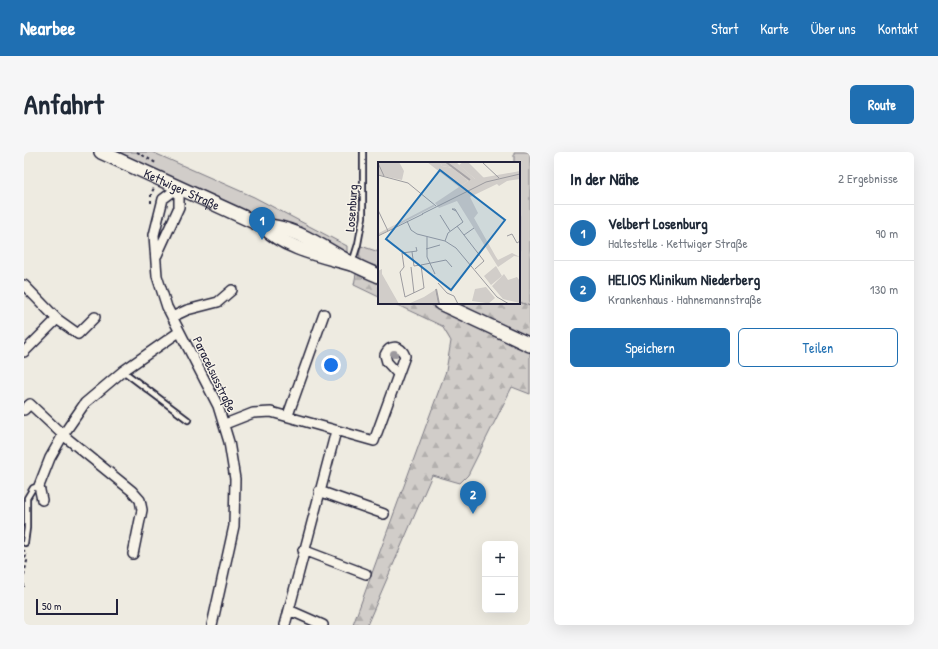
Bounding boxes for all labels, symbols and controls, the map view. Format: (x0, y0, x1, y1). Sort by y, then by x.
text: Nearbee (20, 15, 75, 41)
text: Start (711, 19, 738, 38)
text: Karte (760, 19, 789, 38)
text: Über uns (811, 19, 856, 38)
text: Kontakt (878, 19, 918, 38)
text: Anfahrt (24, 85, 104, 123)
button: Route (850, 85, 914, 124)
inset map (378, 162, 520, 304)
street label: Kettwiger Straße (141, 164, 223, 214)
text: In der Nähe (570, 167, 639, 190)
text: 2 Ergebnisse (838, 169, 898, 187)
street label: Losenburg (340, 183, 362, 232)
pin: 1 (249, 207, 275, 240)
text: Velbert Losenburg (608, 213, 708, 234)
text: 1 (581, 224, 585, 242)
text: 90 m (876, 224, 898, 242)
text: Haltestelle · Kettwiger Straße (608, 234, 748, 252)
text: HELIOS Klinikum Niederberg (608, 269, 760, 290)
text: 2 (580, 280, 586, 298)
text: 130 m (870, 280, 898, 298)
text: Krankenhaus · Hahnemannstraße (608, 290, 762, 308)
button: Speichern (570, 328, 730, 367)
button: Teilen (738, 328, 898, 367)
street label: Paracelsusstraße (189, 333, 241, 415)
your location (321, 355, 341, 375)
pin: 2 (460, 481, 486, 514)
map controls (482, 541, 518, 613)
button: + (482, 541, 518, 577)
button: − (482, 577, 518, 613)
scale bar (36, 597, 118, 616)
text: 50 m (42, 599, 62, 613)

